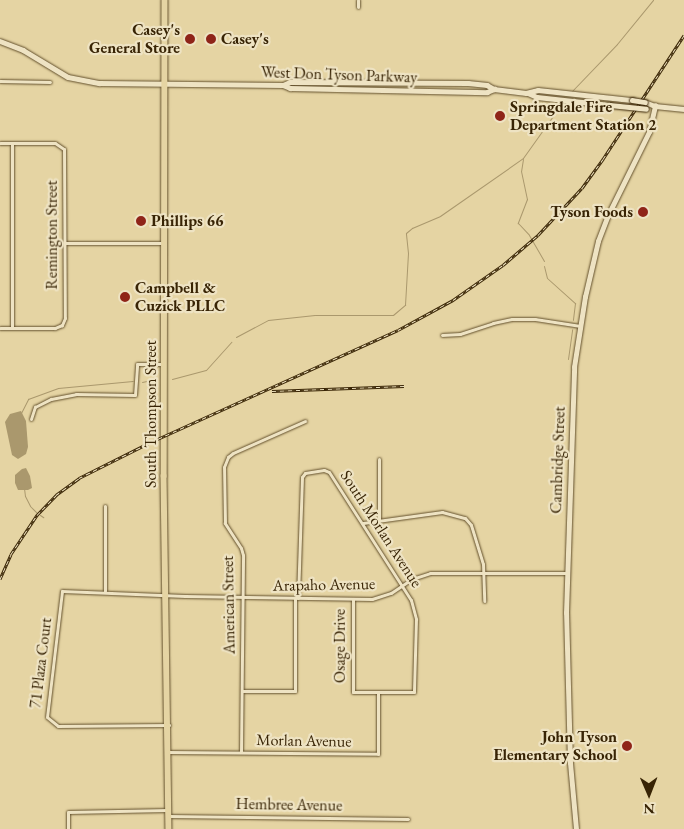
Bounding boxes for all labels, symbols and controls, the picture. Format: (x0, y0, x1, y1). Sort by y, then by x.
place label: Casey's General Store (89, 20, 180, 58)
place label: Casey's (221, 29, 269, 49)
marker: Casey's General Store (184, 33, 196, 45)
marker: Casey's (205, 33, 217, 45)
street label: West Don Tyson Parkway (261, 63, 417, 87)
place label: Springdale Fire Department Station 2 (510, 97, 656, 135)
marker: Springdale Fire Department Station 2 (494, 110, 506, 122)
street label: Remington Street (42, 180, 62, 290)
place label: Tyson Foods (550, 202, 633, 222)
marker: Tyson Foods (637, 206, 649, 218)
place label: Phillips 66 (151, 211, 224, 231)
marker: Phillips 66 (135, 215, 147, 227)
place label: Campbell & Cuzick PLLC (135, 278, 225, 316)
marker: Campbell & Cuzick PLLC (119, 291, 131, 303)
street label: South Thompson Street (141, 340, 161, 488)
street label: Cambridge Street (547, 406, 569, 514)
street label: South Morlan Avenue (336, 467, 426, 591)
street label: American Street (219, 556, 239, 654)
street label: Arapaho Avenue (273, 575, 375, 595)
street label: Osage Drive (330, 609, 350, 683)
street label: 71 Plaza Court (26, 617, 56, 709)
place label: John Tyson Elementary School (493, 727, 617, 765)
street label: Morlan Avenue (256, 731, 352, 751)
marker: John Tyson Elementary School (621, 740, 633, 752)
north arrow (624, 769, 674, 819)
street label: Hembree Avenue (236, 794, 342, 816)
text: N (643, 800, 655, 818)

